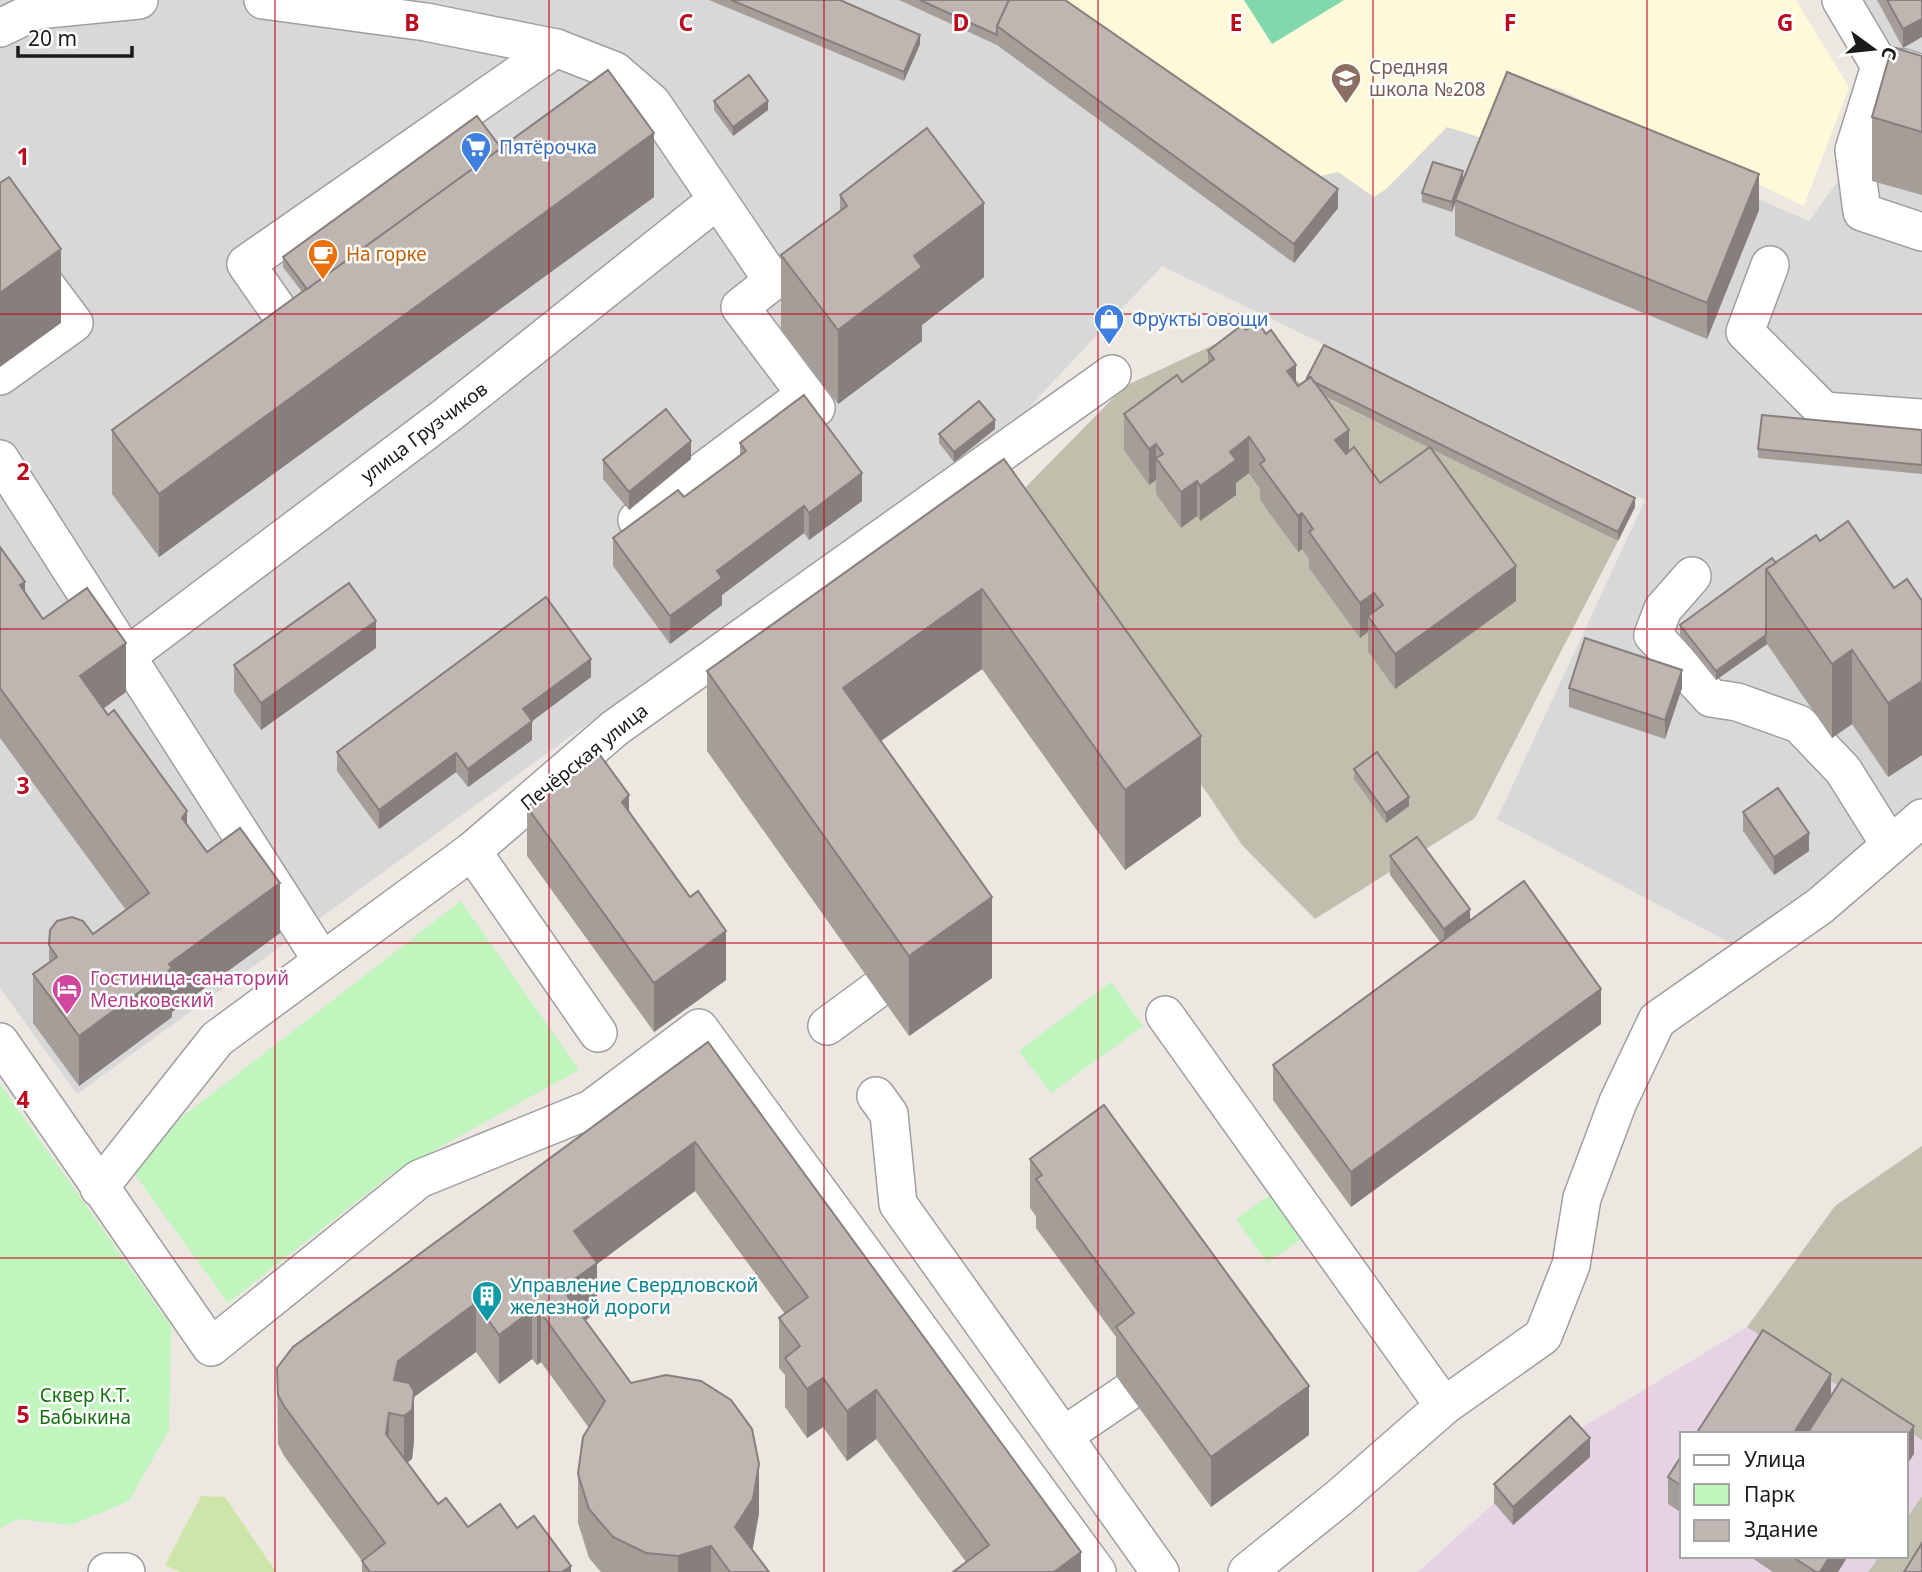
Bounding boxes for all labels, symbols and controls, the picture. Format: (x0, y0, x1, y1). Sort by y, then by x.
text: B (404, 6, 420, 38)
text: C (679, 6, 694, 38)
text: D (953, 6, 969, 38)
text: E (1230, 6, 1242, 38)
text: F (1504, 6, 1516, 38)
text: G (1777, 6, 1793, 38)
scale bar (18, 14, 131, 58)
north arrow (1838, 14, 1908, 84)
text: 20 m (28, 24, 77, 52)
text: С (1875, 44, 1904, 63)
place label: Средняя школа №208 (1369, 54, 1486, 102)
school or university icon: Средняя школа №208 (1329, 61, 1363, 105)
supermarket icon: Пятёрочка (459, 130, 493, 174)
place label: Пятёрочка (499, 134, 597, 160)
text: 1 (16, 140, 30, 172)
cafe icon: На горке (306, 237, 340, 281)
place label: На горке (346, 241, 427, 267)
shop icon: Фрукты овощи (1092, 302, 1126, 346)
place label: Фрукты овощи (1132, 306, 1269, 332)
street label: улица Грузчиков (355, 376, 493, 488)
text: 2 (16, 455, 30, 487)
street label: Печёрская улица (515, 698, 653, 816)
text: 3 (16, 769, 30, 801)
place label: Гостиница-санаторий Мельковский (90, 965, 289, 1013)
hotel icon: Гостиница-санаторий Мельковский (50, 972, 84, 1016)
text: 4 (16, 1083, 30, 1115)
place label: Управление Свердловской железной дороги (510, 1272, 758, 1320)
building icon: Управление Свердловской железной дороги (470, 1279, 504, 1323)
park label: Сквер К.Т. Бабыкина (39, 1382, 131, 1430)
text: 5 (16, 1398, 30, 1430)
legend (1680, 1432, 1908, 1558)
text: Улица (1744, 1445, 1806, 1473)
text: Парк (1744, 1480, 1795, 1508)
text: Здание (1744, 1515, 1818, 1543)

